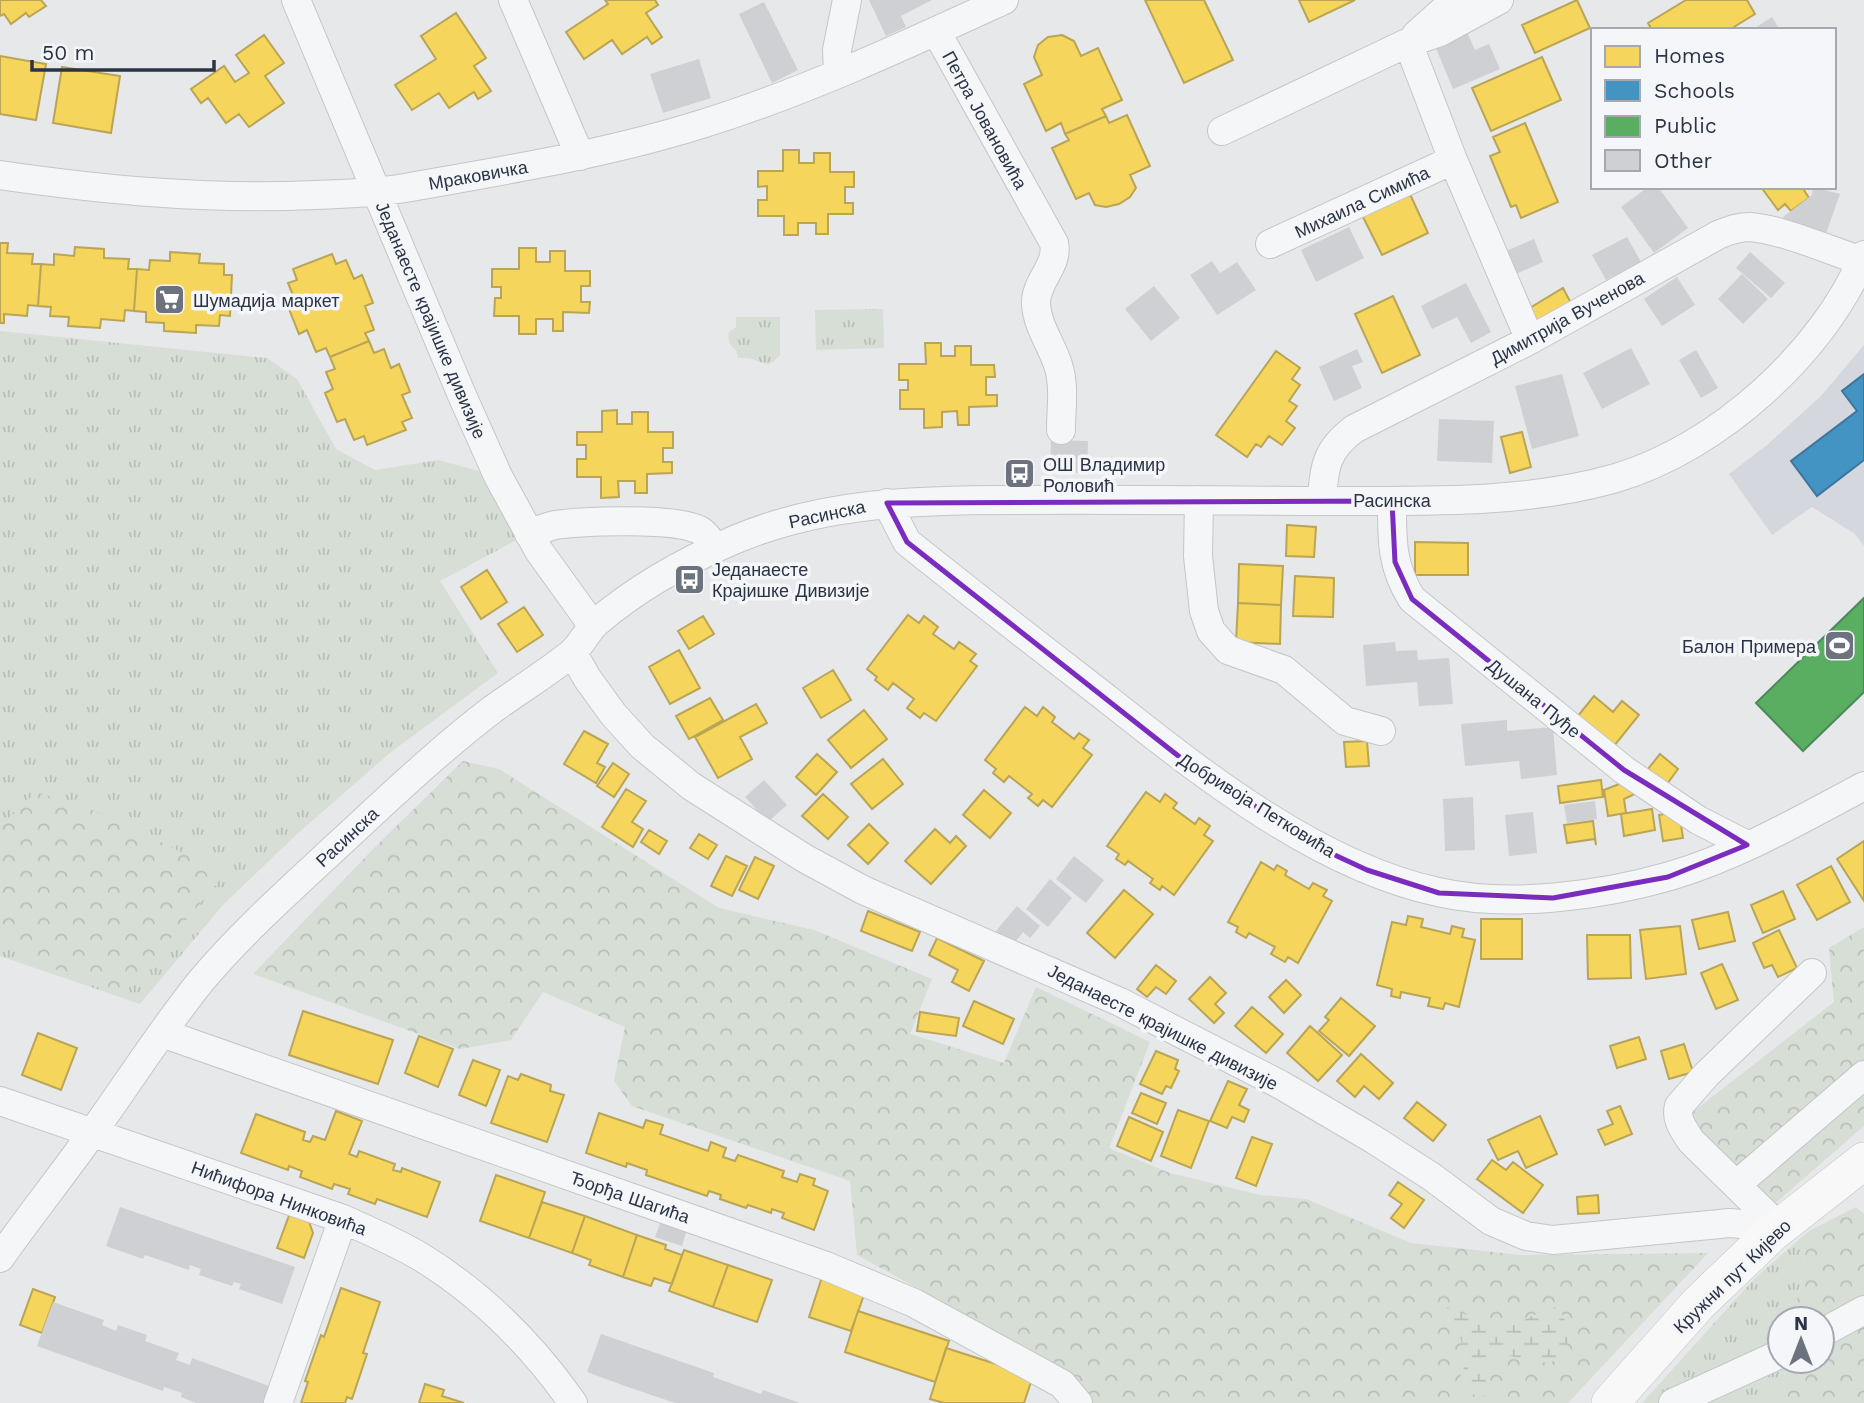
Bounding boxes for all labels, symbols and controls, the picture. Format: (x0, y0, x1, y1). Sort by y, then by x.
scale bar (32, 28, 214, 72)
legend (1591, 28, 1836, 189)
text: 50 m (42, 40, 94, 65)
text: Homes (1654, 43, 1725, 68)
street label: Петра Јовановића (938, 47, 1032, 194)
text: Schools (1654, 78, 1735, 103)
text: Public (1654, 113, 1717, 138)
text: Other (1654, 148, 1713, 173)
street label: Мраковичка (427, 156, 530, 194)
street label: Михаила Симића (1291, 161, 1434, 242)
street label: Једанаесте крајишке дивизије (371, 198, 491, 442)
street label: Димитрија Вученова (1486, 266, 1648, 369)
supermarket icon: Шумадија маркет (153, 283, 187, 317)
place label: Шумадија маркет (193, 290, 340, 311)
place label: ОШ Владимир Роловић (1043, 454, 1165, 496)
bus stop icon: ОШ Владимир Роловић (1003, 457, 1037, 491)
street label: Расинска (1353, 490, 1432, 511)
street label: Расинска (787, 495, 868, 532)
place label: Једанаесте Крајишке Дивизије (712, 559, 869, 601)
bus stop icon: Једанаесте Крајишке Дивизије (672, 562, 706, 596)
sports icon: Балон Примера (1822, 629, 1856, 663)
place label: Балон Примера (1682, 636, 1817, 657)
street label: Душана Пуђе (1483, 654, 1585, 742)
street label: Добривоја Петковића (1175, 748, 1340, 862)
street label: Расинска (311, 802, 383, 871)
street label: Једанаесте крајишке дивизије (1044, 960, 1282, 1094)
street label: Нићифора Нинковића (189, 1157, 370, 1240)
street label: Ђорђа Шагића (568, 1167, 693, 1228)
street label: Кружни пут Кијево (1669, 1215, 1795, 1337)
north arrow (1766, 1305, 1836, 1375)
text: N (1794, 1312, 1808, 1335)

